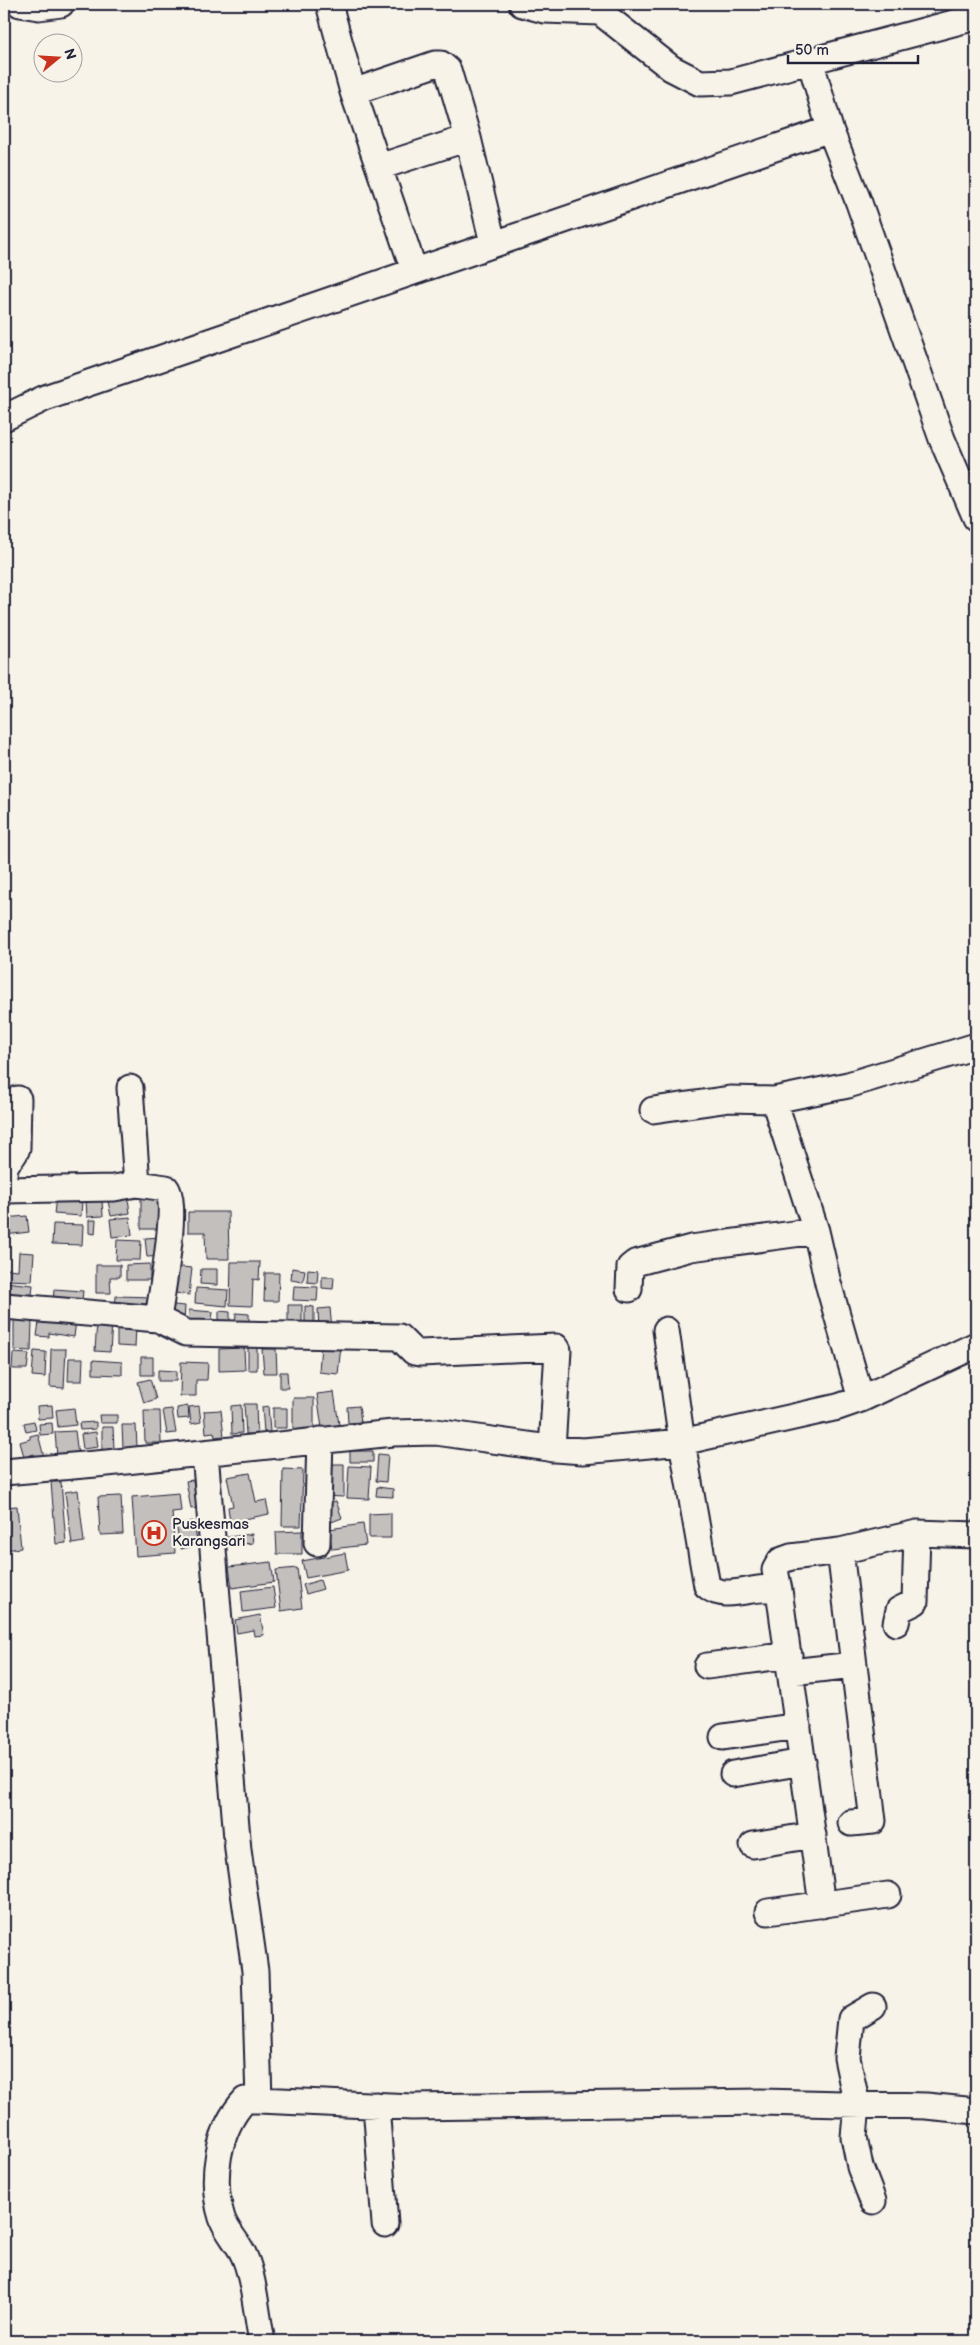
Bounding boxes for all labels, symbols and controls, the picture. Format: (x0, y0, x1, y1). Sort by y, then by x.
north arrow (32, 32, 82, 82)
scale bar (788, 32, 918, 64)
text: 50 m (795, 41, 829, 60)
text: N (60, 47, 80, 62)
place label: Puskesmas Karangsari (172, 1515, 250, 1551)
hospital icon: Puskesmas Karangsari (141, 1520, 167, 1546)

